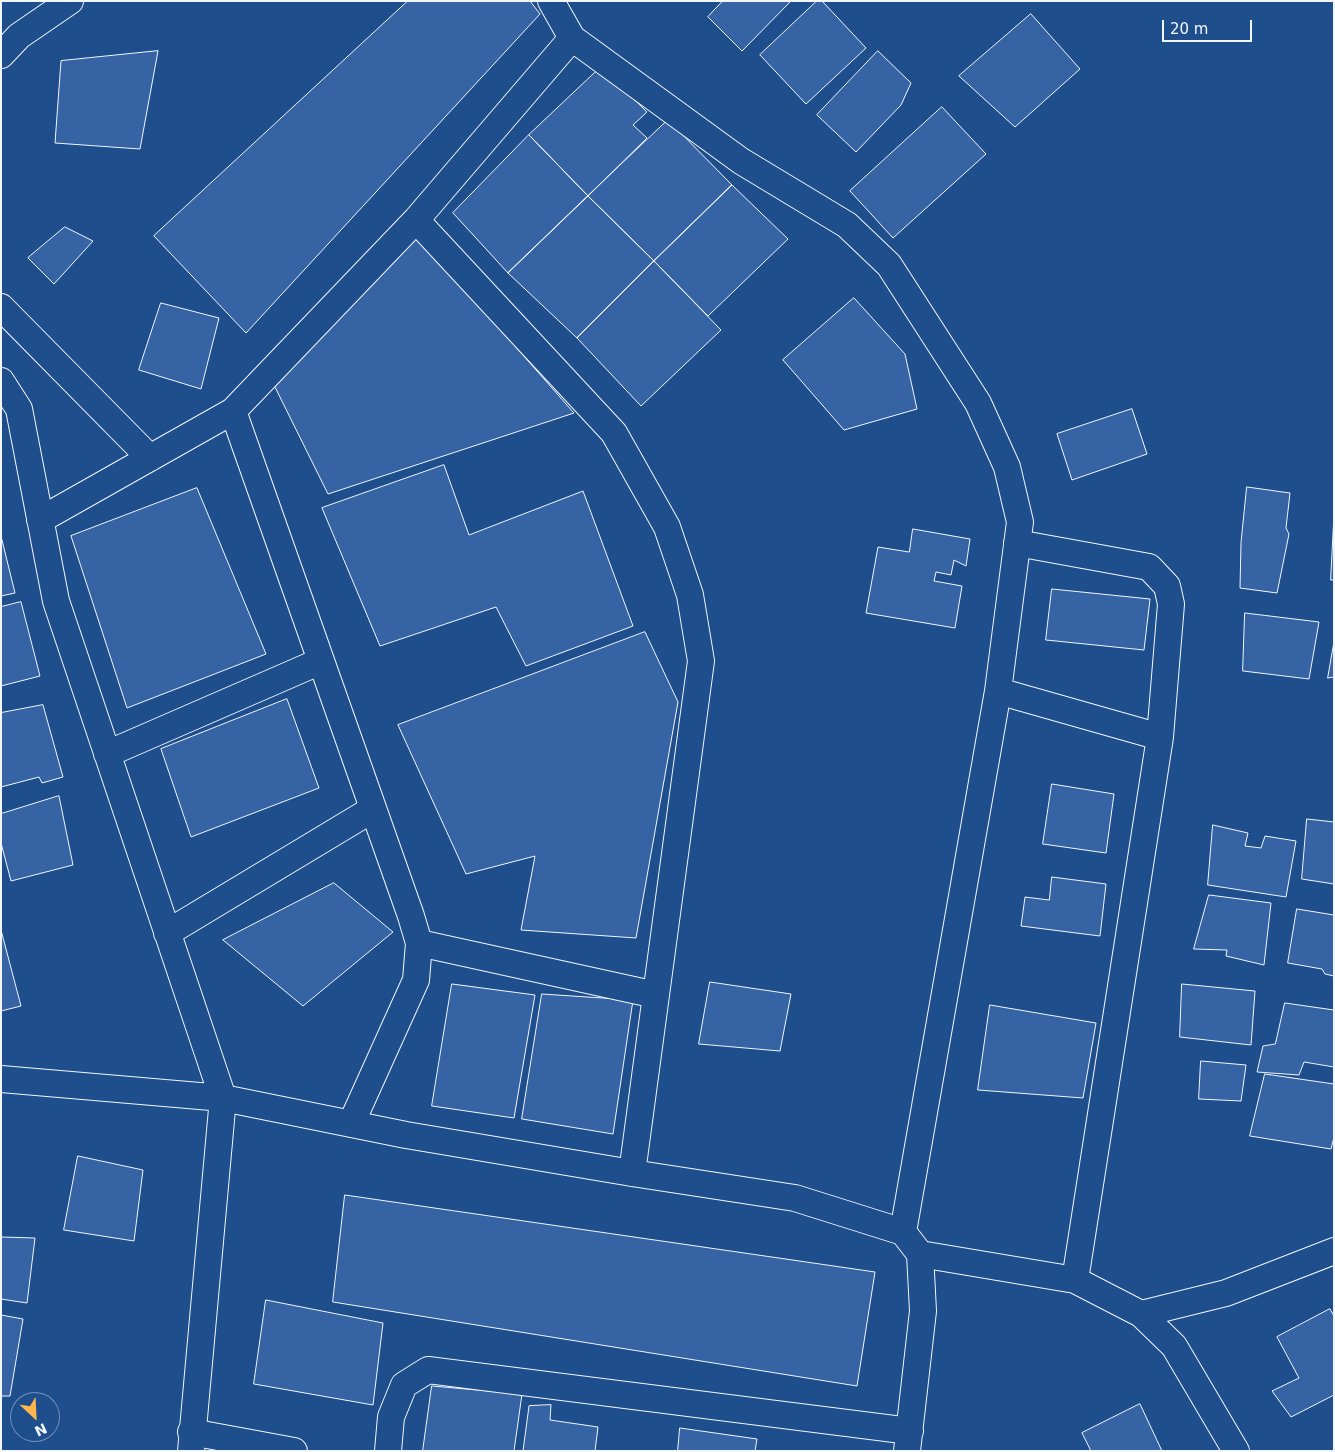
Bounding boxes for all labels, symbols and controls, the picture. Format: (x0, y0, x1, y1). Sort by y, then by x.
scale bar (1165, 10, 1255, 42)
text: 20 m (1170, 20, 1208, 38)
north arrow (10, 1392, 60, 1442)
text: N (32, 1420, 50, 1439)

